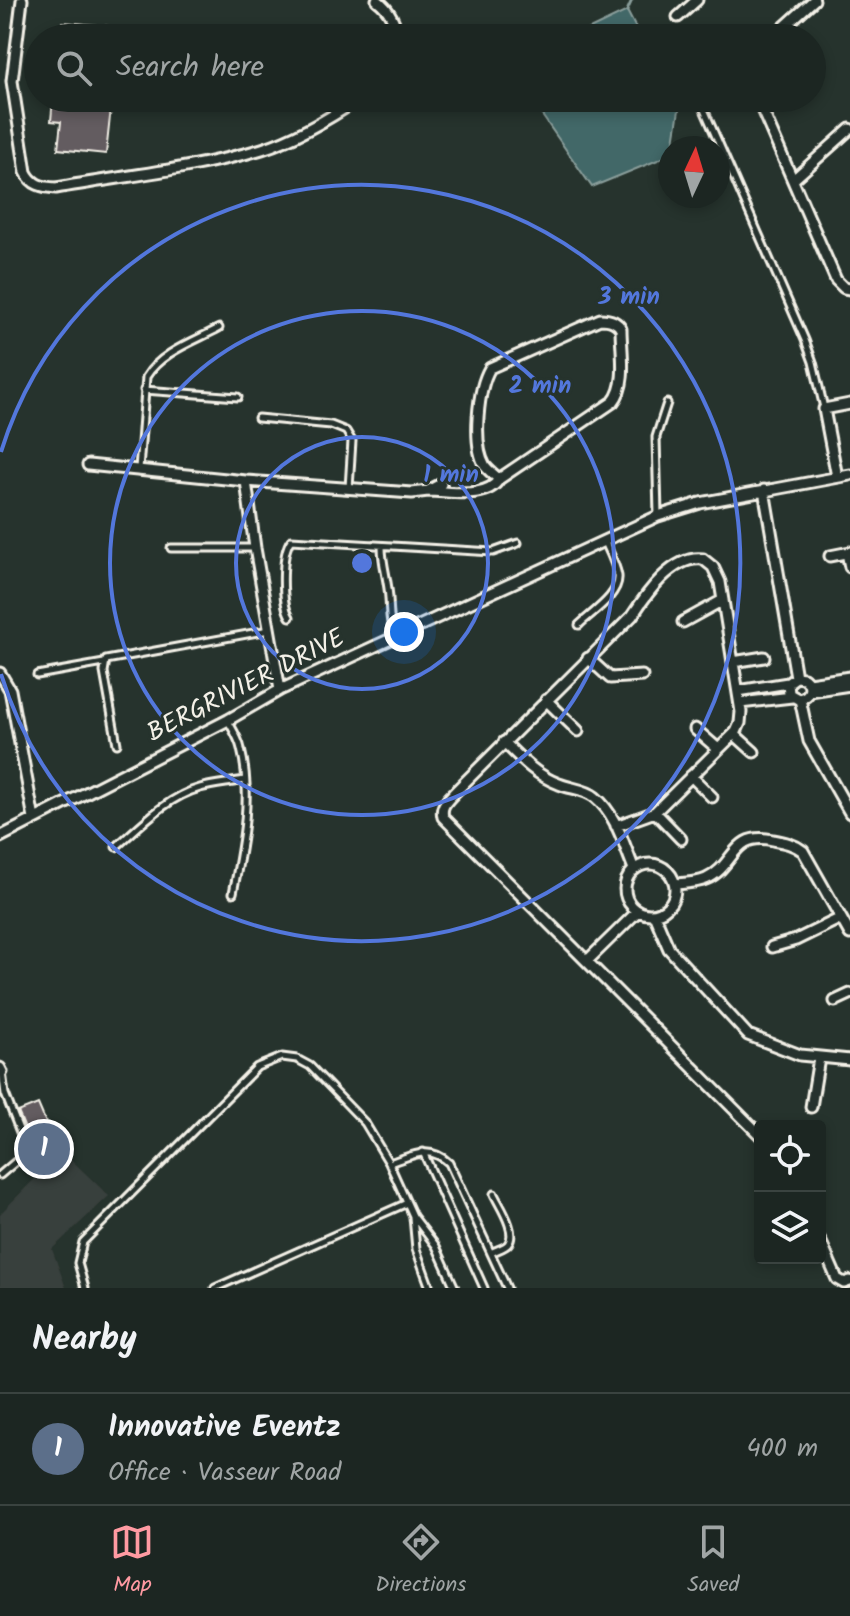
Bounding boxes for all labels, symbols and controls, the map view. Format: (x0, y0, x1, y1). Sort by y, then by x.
search box (24, 24, 826, 112)
text: Search here (116, 44, 264, 92)
icon: search (52, 46, 96, 90)
north arrow (658, 136, 730, 208)
text: 3 min (597, 278, 660, 317)
text: 2 min (509, 367, 571, 406)
text: 1 min (423, 456, 479, 495)
centre of rings (348, 549, 376, 577)
your location (384, 612, 424, 652)
street label: BERGRIVIER DRIVE (139, 617, 353, 754)
pin: 1 (18, 1119, 70, 1179)
map controls (754, 1120, 826, 1264)
button: locate (754, 1120, 826, 1192)
button: layers (754, 1192, 826, 1264)
text: Nearby (32, 1313, 137, 1367)
text: Innovative Eventz (108, 1404, 341, 1452)
text: 1 (54, 1428, 62, 1470)
text: 400 m (747, 1428, 818, 1470)
text: Office · Vasseur Road (108, 1452, 341, 1494)
tab: Map (110, 1520, 154, 1603)
tab: Directions (375, 1520, 467, 1603)
tab: Saved (687, 1520, 740, 1603)

